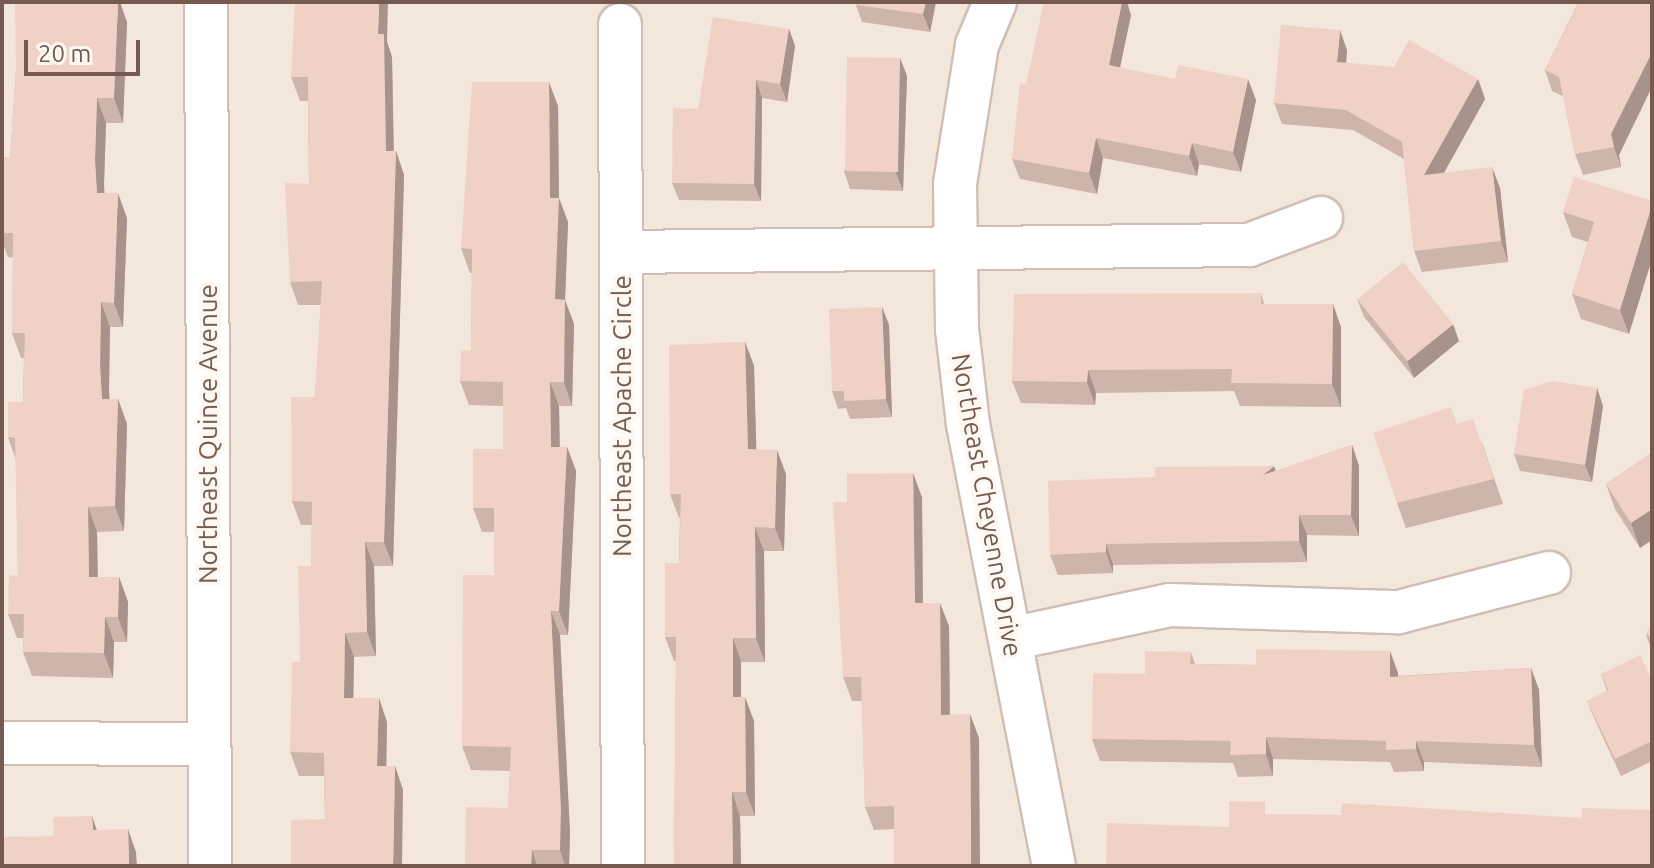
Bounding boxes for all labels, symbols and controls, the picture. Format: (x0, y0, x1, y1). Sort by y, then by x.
scale bar (28, 24, 144, 74)
text: 20 m (38, 40, 91, 67)
street label: Northeast Apache Circle (606, 275, 638, 557)
street label: Northeast Quince Avenue (192, 284, 224, 584)
street label: Northeast Cheyenne Drive (945, 351, 1029, 659)

